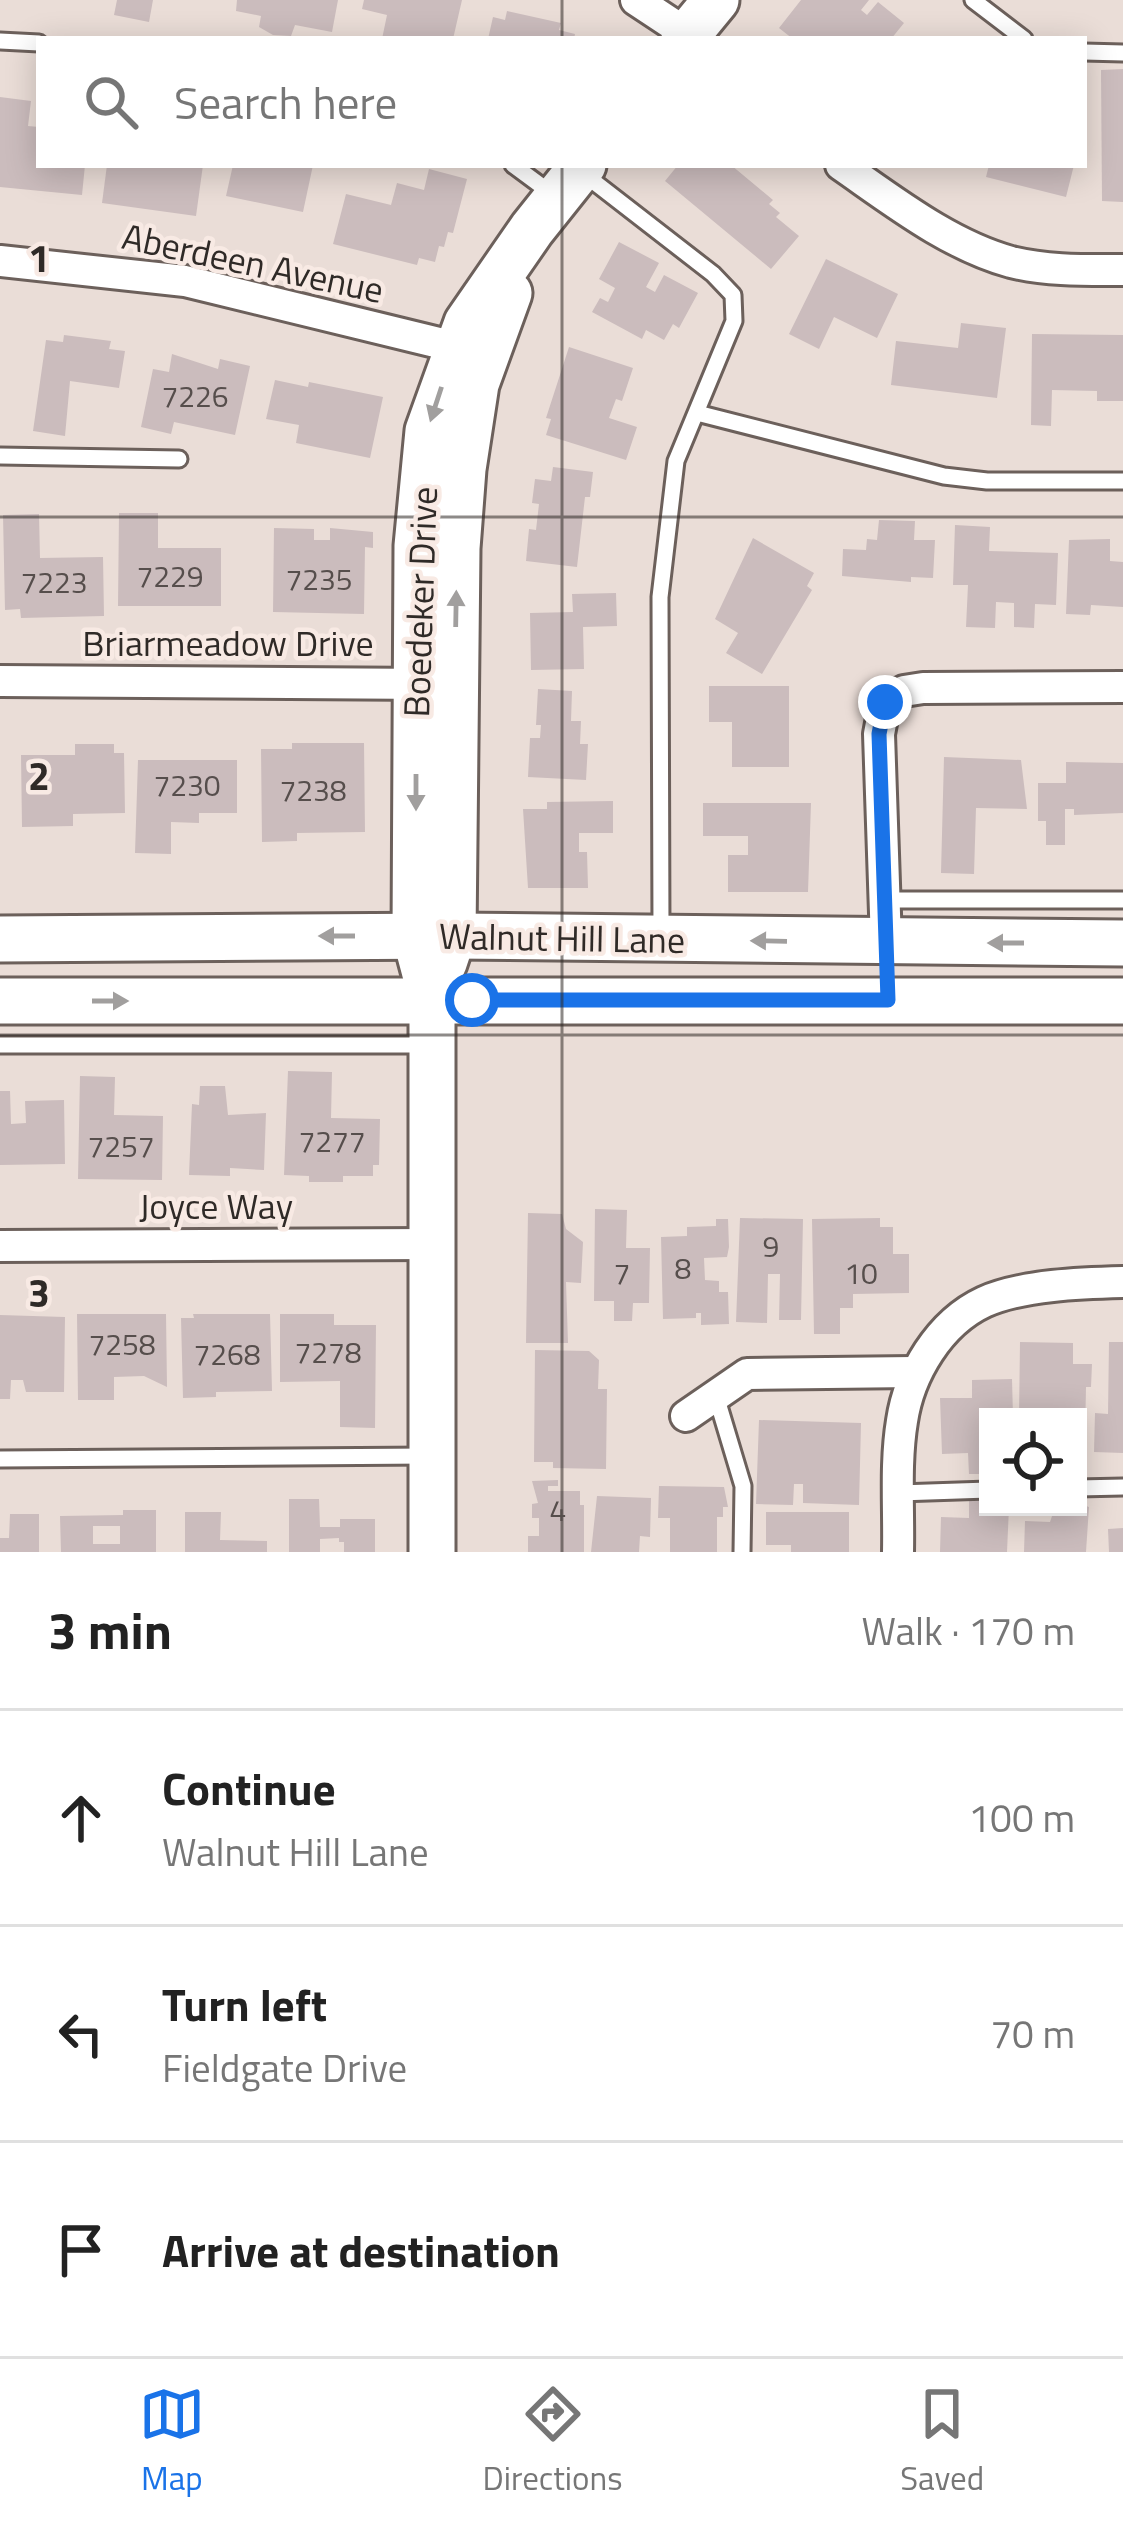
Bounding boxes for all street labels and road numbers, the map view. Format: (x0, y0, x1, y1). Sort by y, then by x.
street label: Aberdeen Avenue (117, 208, 389, 317)
street label: Boedeker Drive (388, 486, 451, 718)
street label: Briarmeadow Drive (82, 615, 374, 670)
street label: Walnut Hill Lane (438, 908, 686, 967)
street label: Joyce Way (139, 1178, 293, 1233)

